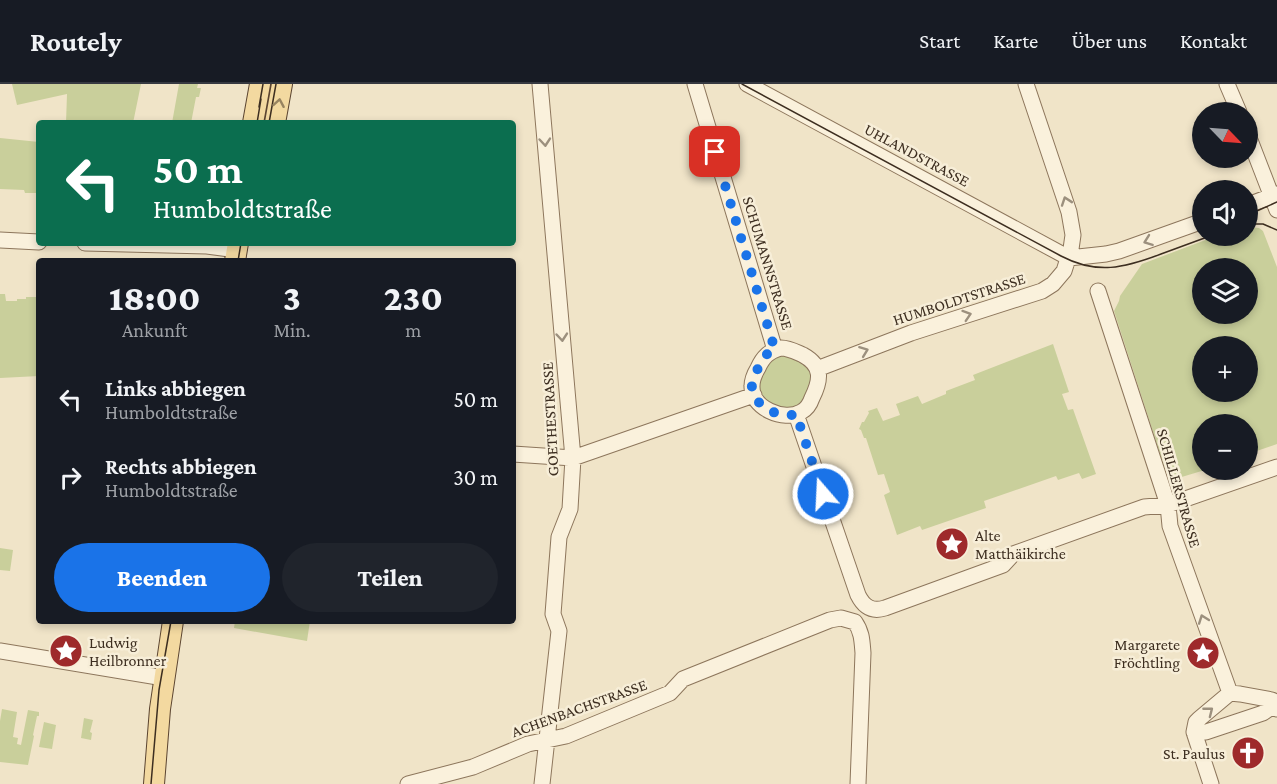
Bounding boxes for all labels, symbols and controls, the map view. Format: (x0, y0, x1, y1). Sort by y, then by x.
text: Routely (30, 26, 122, 57)
text: Start (919, 29, 960, 53)
text: Karte (993, 29, 1038, 53)
text: Über uns (1071, 29, 1147, 53)
text: Kontakt (1180, 29, 1247, 53)
one-way arrow (272, 99, 284, 108)
north arrow (1192, 102, 1258, 168)
map controls (1192, 102, 1258, 480)
street label: UHLANDSTRASSE (862, 120, 973, 190)
pin (689, 126, 740, 177)
icon: arrive (698, 135, 731, 168)
one-way arrow (538, 138, 551, 147)
icon: left (54, 144, 132, 222)
text: 50 m (153, 145, 243, 192)
button: sound (1192, 180, 1258, 246)
text: Humboldtstraße (153, 194, 332, 224)
street label: SCHUMANNSTRASSE (740, 194, 796, 332)
one-way arrow (1060, 196, 1073, 207)
one-way arrow (1143, 233, 1154, 246)
button: layers (1192, 258, 1258, 324)
street label: HUMBOLDTSTRASSE (891, 269, 1028, 328)
text: 18:00 (109, 278, 200, 318)
text: 3 (283, 278, 301, 318)
text: 230 (384, 278, 443, 318)
one-way arrow (961, 310, 972, 322)
text: Ankunft (122, 319, 187, 341)
text: Min. (273, 319, 311, 341)
text: m (405, 319, 421, 341)
one-way arrow (555, 332, 568, 341)
button: + (1192, 336, 1258, 402)
one-way arrow (859, 346, 869, 359)
street label: GOETHESTRASSE (538, 361, 561, 477)
text: Links abbiegen (105, 376, 246, 401)
icon: left (54, 383, 87, 416)
text: 50 m (453, 387, 498, 412)
text: Humboldtstraße (105, 401, 238, 423)
button: − (1192, 414, 1258, 480)
street label: SCHILLERSTRASSE (1154, 427, 1204, 550)
text: Rechts abbiegen (105, 454, 257, 479)
icon: right (54, 461, 87, 494)
position arrow (791, 462, 855, 526)
text: 30 m (453, 465, 498, 490)
text: Humboldtstraße (105, 479, 238, 501)
place icon: Alte Matthäikirche (934, 526, 970, 562)
place label: Alte Matthäikirche (975, 527, 1066, 562)
button: Beenden (54, 543, 270, 612)
button: Teilen (282, 543, 498, 612)
one-way arrow (1198, 614, 1210, 625)
place icon: Ludwig Heilbronner (48, 633, 84, 669)
place label: Ludwig Heilbronner (89, 634, 167, 669)
place icon: Margarete Fröchtling (1185, 635, 1221, 671)
place label: Margarete Fröchtling (1114, 636, 1180, 672)
street label: ACHENBACHSTRASSE (509, 675, 649, 740)
one-way arrow (1202, 707, 1213, 718)
church icon: St. Paulus (1230, 735, 1266, 771)
place label: St. Paulus (1163, 745, 1225, 762)

